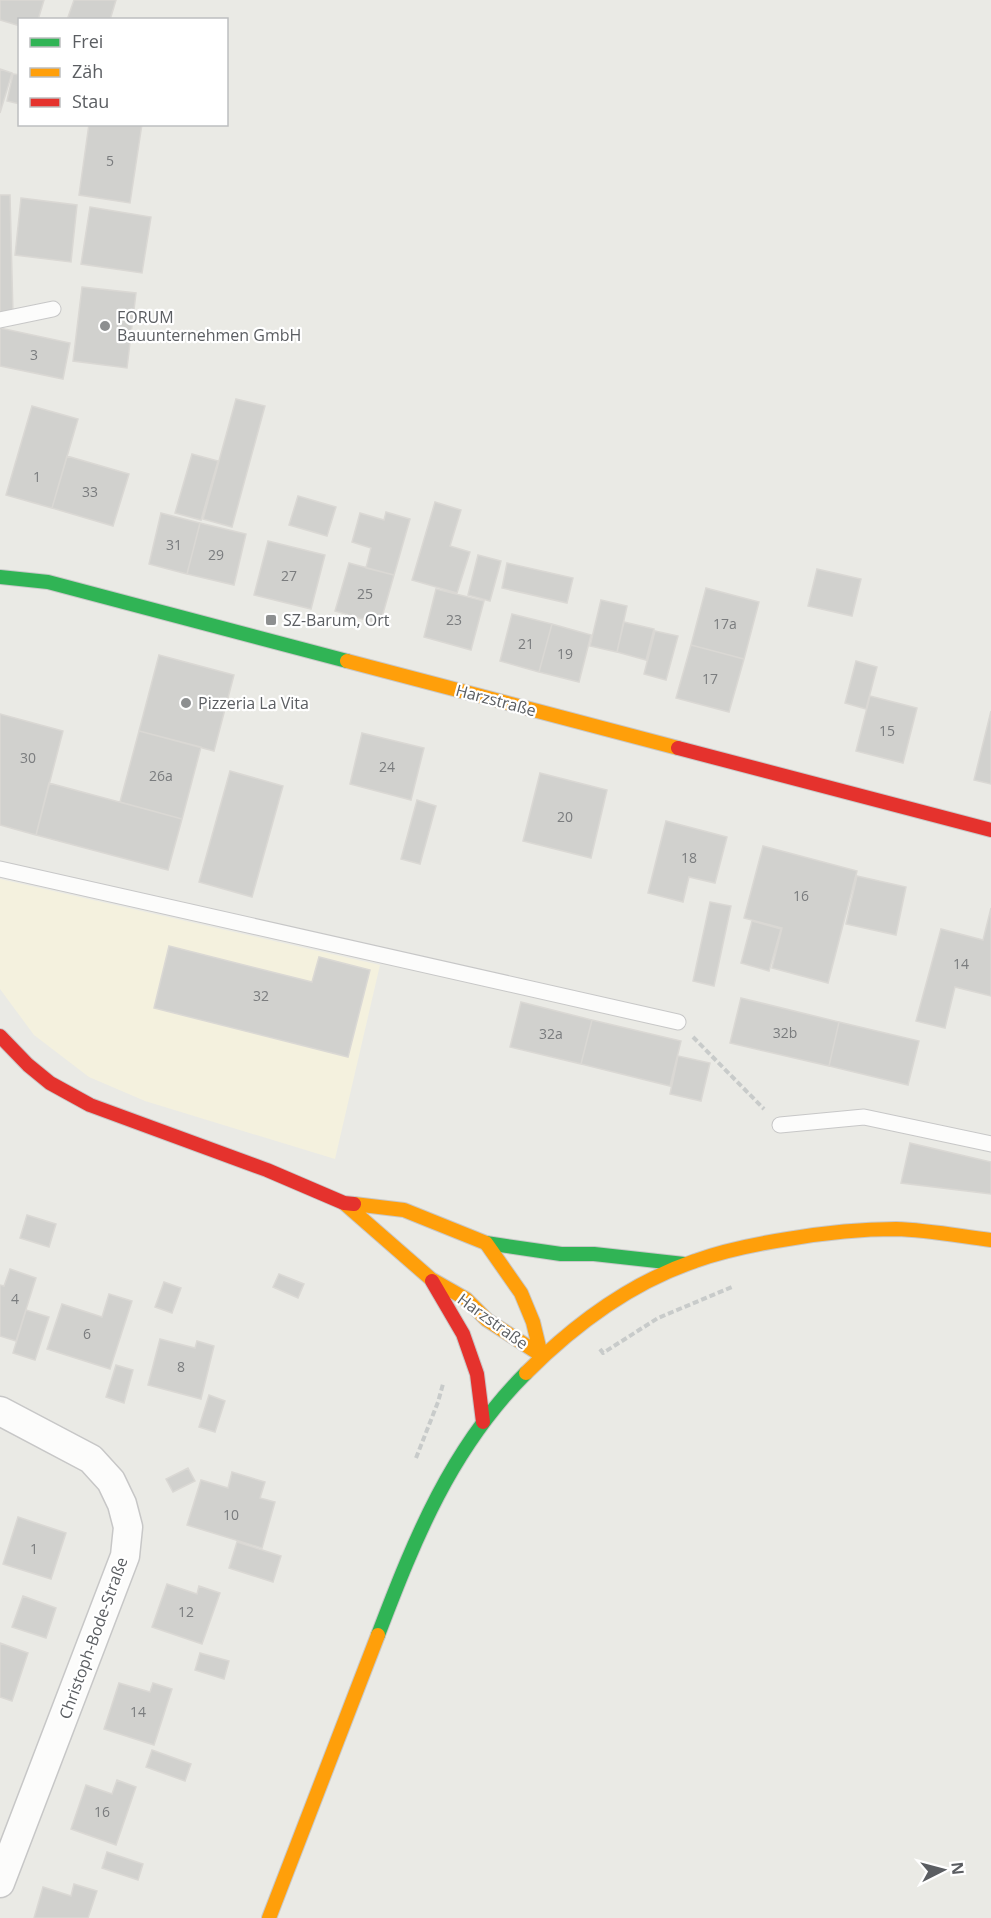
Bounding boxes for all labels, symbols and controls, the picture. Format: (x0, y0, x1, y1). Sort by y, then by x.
legend (18, 18, 228, 126)
text: Frei (72, 29, 103, 53)
text: Zäh (72, 59, 103, 83)
text: Stau (72, 89, 109, 113)
house number: 5 (106, 151, 114, 170)
place label: FORUM Bauunternehmen GmbH (117, 306, 301, 346)
marker: FORUM Bauunternehmen GmbH (98, 319, 112, 333)
house number: 3 (30, 345, 38, 364)
house number: 1 (33, 467, 41, 486)
house number: 33 (82, 482, 98, 501)
house number: 31 (166, 535, 182, 554)
house number: 29 (208, 545, 224, 564)
house number: 27 (281, 566, 297, 585)
house number: 25 (357, 584, 373, 603)
place label: SZ-Barum, Ort (283, 609, 390, 631)
house number: 23 (446, 610, 462, 629)
marker: SZ-Barum, Ort (264, 613, 278, 627)
house number: 17a (713, 614, 737, 633)
house number: 21 (518, 634, 534, 653)
house number: 19 (557, 644, 573, 663)
house number: 17 (702, 669, 718, 688)
street label: Harzstraße (453, 679, 539, 721)
place label: Pizzeria La Vita (198, 692, 309, 714)
marker: Pizzeria La Vita (179, 696, 193, 710)
house number: 15 (879, 721, 895, 740)
house number: 30 (20, 748, 36, 767)
house number: 24 (379, 757, 395, 776)
house number: 26a (149, 766, 173, 785)
house number: 20 (557, 807, 573, 826)
house number: 18 (681, 848, 697, 867)
house number: 16 (793, 886, 809, 905)
house number: 14 (953, 954, 969, 973)
house number: 32 (253, 986, 269, 1005)
house number: 32b (773, 1023, 797, 1042)
house number: 32a (539, 1024, 563, 1043)
street label: Harzstraße (453, 1288, 533, 1354)
house number: 4 (11, 1289, 19, 1308)
house number: 6 (83, 1324, 91, 1343)
house number: 8 (177, 1357, 185, 1376)
house number: 10 (223, 1505, 239, 1524)
house number: 1 (30, 1539, 38, 1558)
street label: Christoph-Bode-Straße (53, 1554, 133, 1722)
house number: 12 (178, 1602, 194, 1621)
house number: 14 (130, 1702, 146, 1721)
house number: 16 (94, 1802, 110, 1821)
north arrow (913, 1840, 973, 1900)
text: N (946, 1861, 970, 1876)

